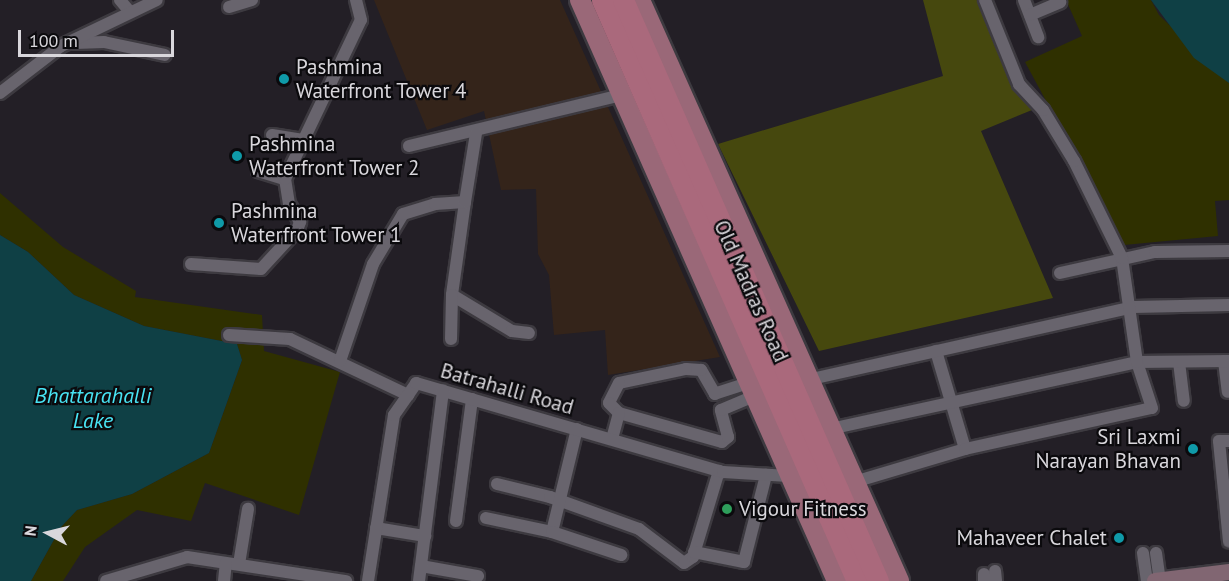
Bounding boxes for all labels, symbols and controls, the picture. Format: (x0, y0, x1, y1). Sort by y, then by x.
scale bar (21, 18, 177, 56)
text: 100 m (29, 29, 78, 52)
place label: Pashmina Waterfront Tower 4 (296, 54, 467, 104)
marker: Pashmina Waterfront Tower 4 (277, 72, 291, 86)
place label: Pashmina Waterfront Tower 2 (249, 131, 420, 181)
marker: Pashmina Waterfront Tower 2 (230, 149, 244, 163)
place label: Pashmina Waterfront Tower 1 (231, 198, 402, 248)
marker: Pashmina Waterfront Tower 1 (212, 216, 226, 230)
street label: Old Madras Road (709, 216, 793, 366)
street label: Batrahalli Road (438, 358, 576, 420)
water label: Bhattarahalli Lake (35, 382, 151, 434)
place label: Sri Laxmi Narayan Bhavan (1035, 424, 1181, 474)
marker: Sri Laxmi Narayan Bhavan (1186, 442, 1200, 456)
place label: Vigour Fitness (739, 496, 867, 522)
marker: Vigour Fitness (720, 502, 734, 516)
north arrow (18, 503, 78, 563)
text: N (20, 524, 41, 537)
place label: Mahaveer Chalet (957, 525, 1107, 551)
marker: Mahaveer Chalet (1112, 531, 1126, 545)

